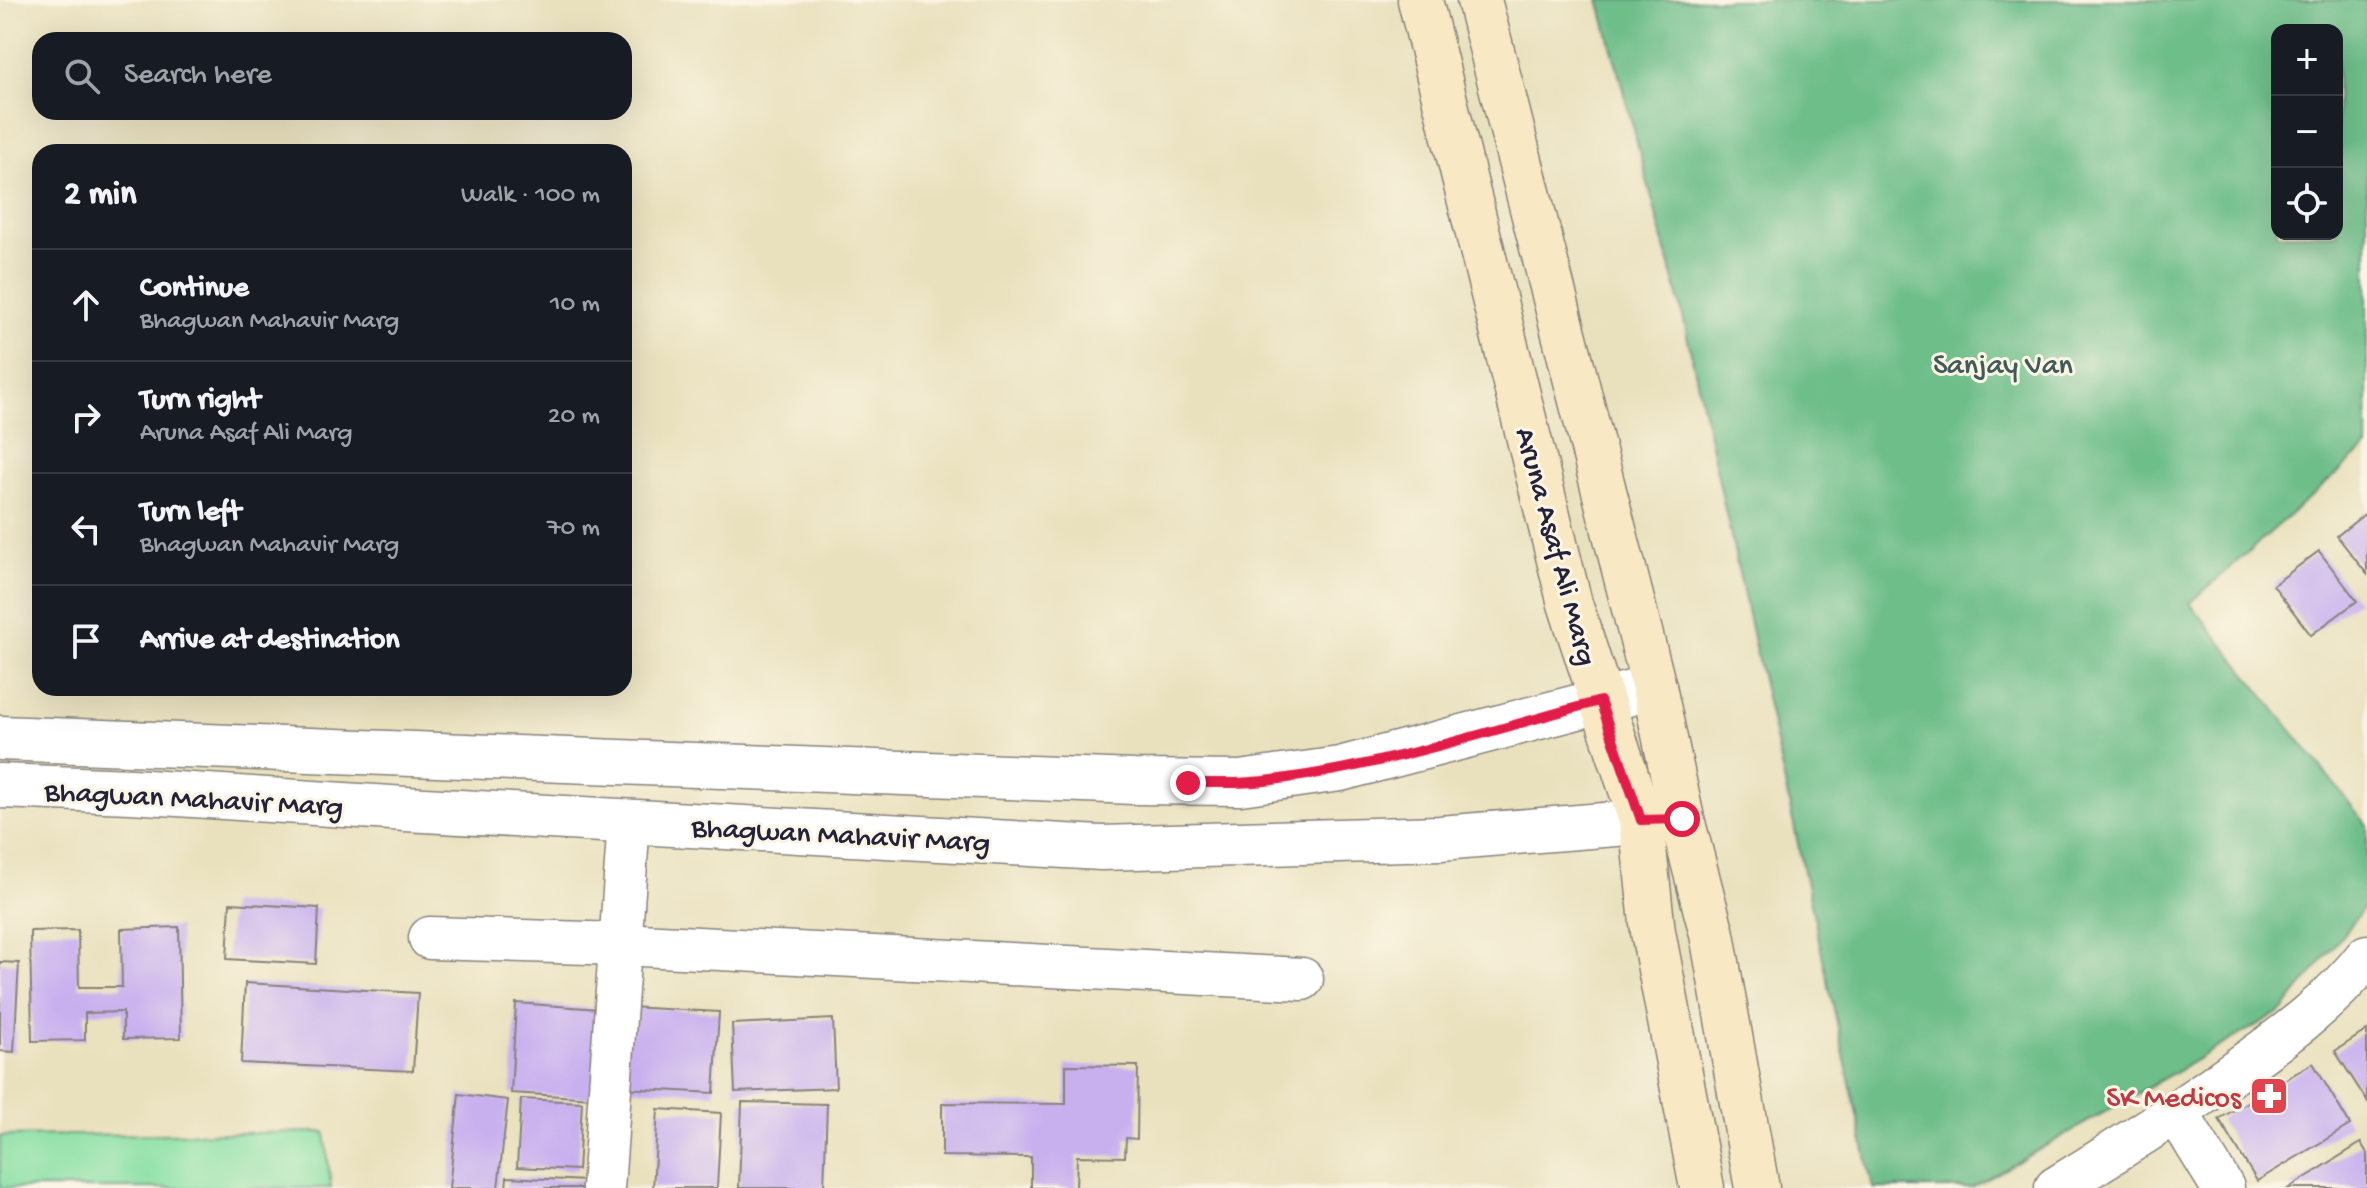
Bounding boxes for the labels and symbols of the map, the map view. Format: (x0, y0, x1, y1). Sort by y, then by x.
park label: Sanjay Van (1933, 350, 2073, 385)
street label: Aruna Asaf Ali Marg (1505, 424, 1602, 670)
route end (1170, 765, 1206, 801)
street label: Bhagwan Mahavir Marg (42, 776, 344, 827)
route start (1664, 801, 1700, 837)
street label: Bhagwan Mahavir Marg (689, 812, 991, 863)
pharmacy icon: SK Medicos (2248, 1075, 2290, 1117)
place label: SK Medicos (2106, 1083, 2242, 1118)

